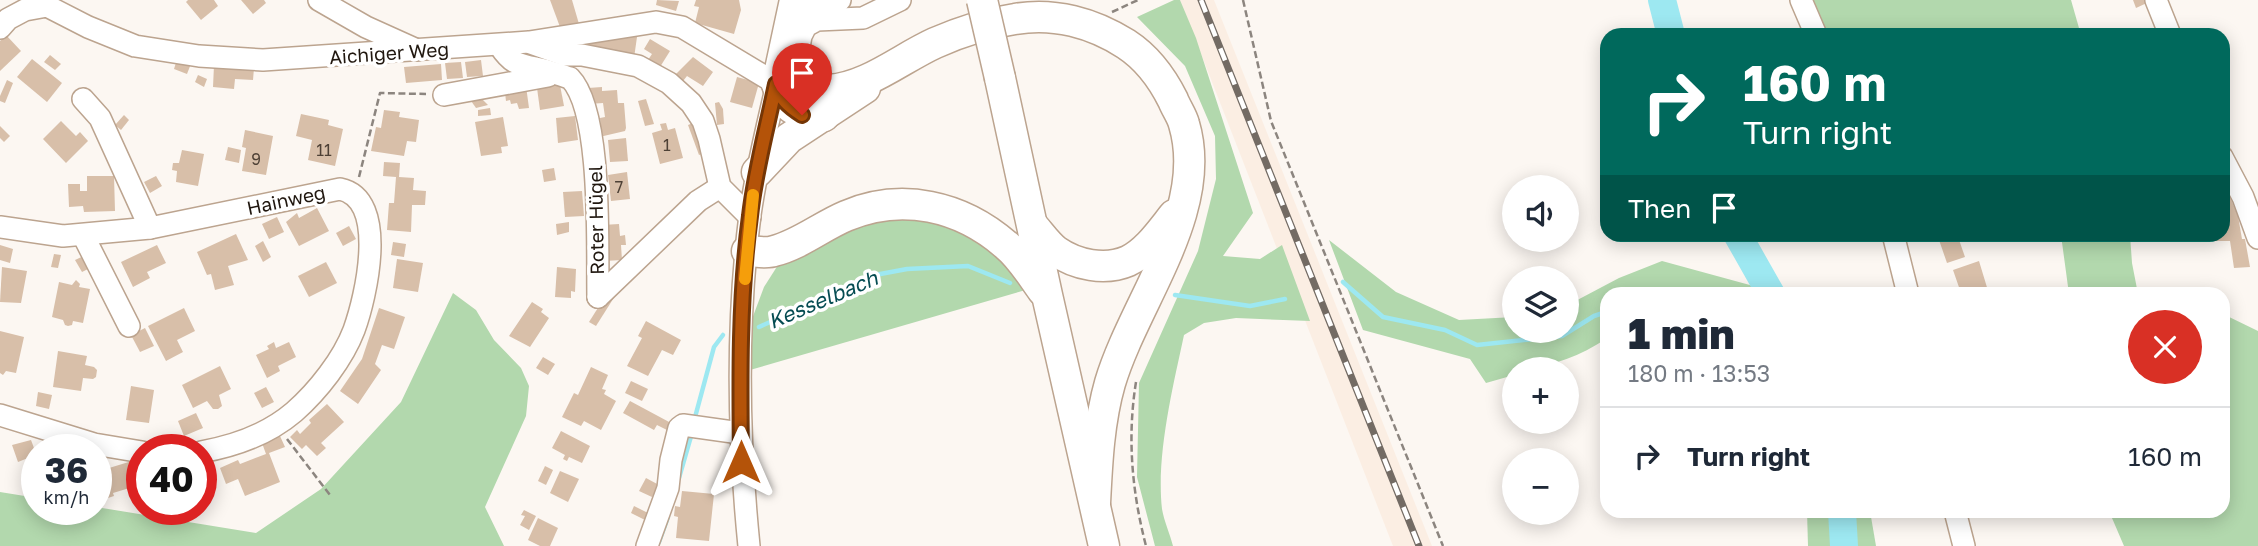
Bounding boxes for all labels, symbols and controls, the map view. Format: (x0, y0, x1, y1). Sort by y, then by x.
street label: Aichiger Weg (328, 37, 450, 68)
pin (772, 43, 832, 115)
text: 160 m (1743, 53, 1886, 112)
icon: arrive (783, 54, 821, 92)
icon: right (1628, 56, 1719, 147)
text: Turn right (1743, 113, 1892, 151)
house number: 1 (663, 135, 671, 155)
house number: 11 (316, 140, 332, 160)
house number: 9 (251, 149, 261, 169)
street label: Roter Hügel (583, 165, 608, 275)
map controls (1502, 175, 1579, 525)
button: sound (1502, 175, 1579, 252)
house number: 7 (615, 177, 623, 197)
street label: Hainweg (245, 180, 327, 219)
icon: arrive (1705, 189, 1743, 227)
text: Then (1628, 193, 1691, 224)
water label: Kesselbach (764, 264, 882, 334)
button: layers (1502, 266, 1579, 343)
text: 1 min (1628, 308, 1735, 358)
button: close (2128, 310, 2202, 384)
button: + (1502, 357, 1579, 434)
text: 180 m · 13:53 (1628, 359, 1770, 387)
position arrow (704, 425, 778, 499)
speed limit sign: 40 (126, 434, 217, 525)
icon: right (1628, 437, 1666, 475)
text: Turn right (1687, 441, 1810, 472)
text: 160 m (2128, 441, 2202, 472)
button: − (1502, 448, 1579, 525)
text: 36 (45, 449, 88, 491)
text: km/h (44, 486, 89, 508)

